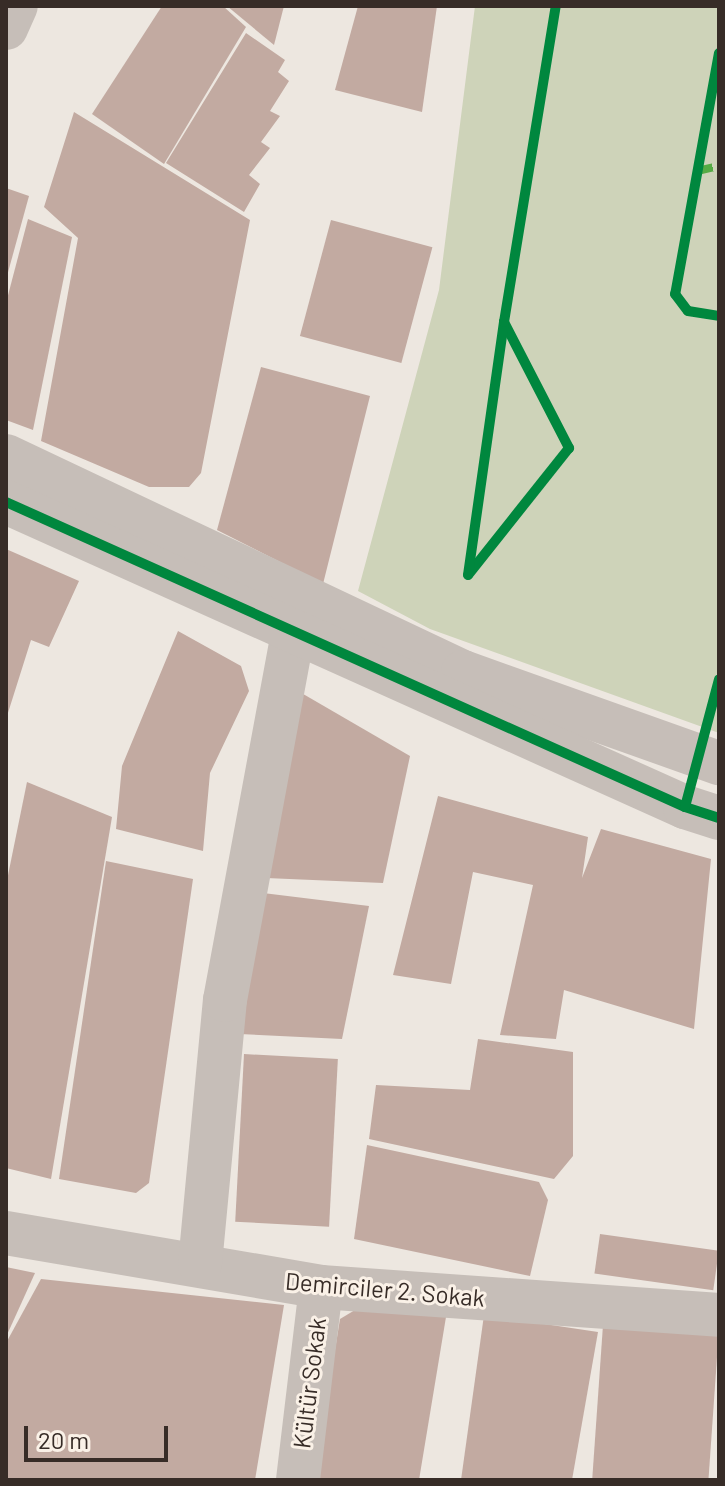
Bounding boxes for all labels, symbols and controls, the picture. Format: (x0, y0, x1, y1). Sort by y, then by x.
street label: Demirciler 2. Sokak (284, 1266, 486, 1312)
street label: Kültür Sokak (287, 1316, 331, 1450)
scale bar (28, 1410, 172, 1460)
text: 20 m (38, 1425, 89, 1454)

